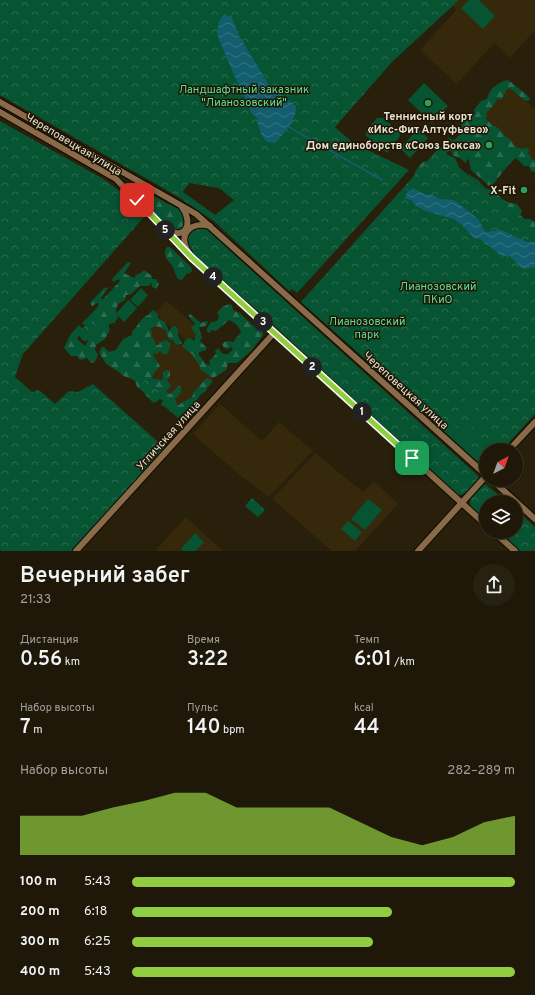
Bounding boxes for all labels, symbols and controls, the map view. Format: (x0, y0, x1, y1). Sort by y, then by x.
park label: Ландшафтный заказник "Лианозовский" (179, 83, 309, 110)
marker: Теннисный корт «Икс-Фит Алтуфьево» (423, 98, 433, 108)
place label: Теннисный корт «Икс-Фит Алтуфьево» (368, 110, 488, 137)
street label: Череповецкая улица (23, 111, 124, 179)
place label: Дом единоборств «Союз Бокса» (306, 139, 481, 153)
marker: Дом единоборств «Союз Бокса» (484, 140, 494, 150)
pin (120, 183, 154, 217)
place label: X-Fit (490, 184, 516, 198)
marker: X-Fit (519, 185, 529, 195)
icon: check (126, 189, 148, 211)
pin: 5 (155, 220, 175, 240)
text: 5 (162, 223, 168, 237)
pin: 4 (203, 267, 223, 287)
text: 4 (209, 270, 217, 284)
park label: Лианозовский ПКиО (400, 280, 476, 307)
pin: 3 (253, 312, 273, 332)
text: 3 (260, 315, 266, 329)
park label: Лианозовский парк (329, 315, 405, 342)
street label: Череповецкая улица (360, 349, 451, 433)
pin: 2 (302, 357, 322, 377)
text: 2 (309, 360, 315, 374)
street label: Угличская улица (134, 398, 204, 473)
pin: 1 (352, 402, 372, 422)
text: 1 (360, 405, 364, 419)
pin (395, 441, 429, 475)
north arrow (479, 443, 523, 487)
map controls (479, 443, 523, 539)
icon: arrive (401, 447, 423, 469)
button: layers (479, 495, 523, 539)
text: Вечерний забег (20, 563, 190, 590)
button: share (473, 564, 515, 606)
text: 21:33 (20, 592, 51, 608)
text: Дистанция (20, 633, 79, 647)
text: Время (187, 633, 220, 647)
text: Темп (354, 633, 379, 647)
text: 0.56 (20, 647, 62, 673)
text: 3:22 (187, 647, 228, 673)
text: 6:01 (354, 647, 392, 673)
text: km (62, 655, 80, 669)
text: /km (392, 655, 415, 669)
text: Набор высоты (20, 701, 95, 715)
text: Пульс (187, 701, 218, 715)
text: kcal (354, 701, 374, 715)
text: 7 (20, 715, 31, 741)
text: 140 (187, 715, 220, 741)
text: 44 (354, 715, 379, 741)
text: m (31, 723, 43, 737)
text: bpm (220, 723, 245, 737)
text: Набор высоты (20, 763, 108, 779)
text: 282–289 m (447, 763, 515, 779)
text: 100 m (20, 874, 57, 890)
text: 5:43 (84, 874, 111, 890)
text: 200 m (20, 904, 60, 920)
text: 6:18 (84, 904, 107, 920)
text: 300 m (20, 934, 59, 950)
text: 6:25 (84, 934, 111, 950)
text: 400 m (20, 964, 60, 980)
text: 5:43 (84, 964, 111, 980)

